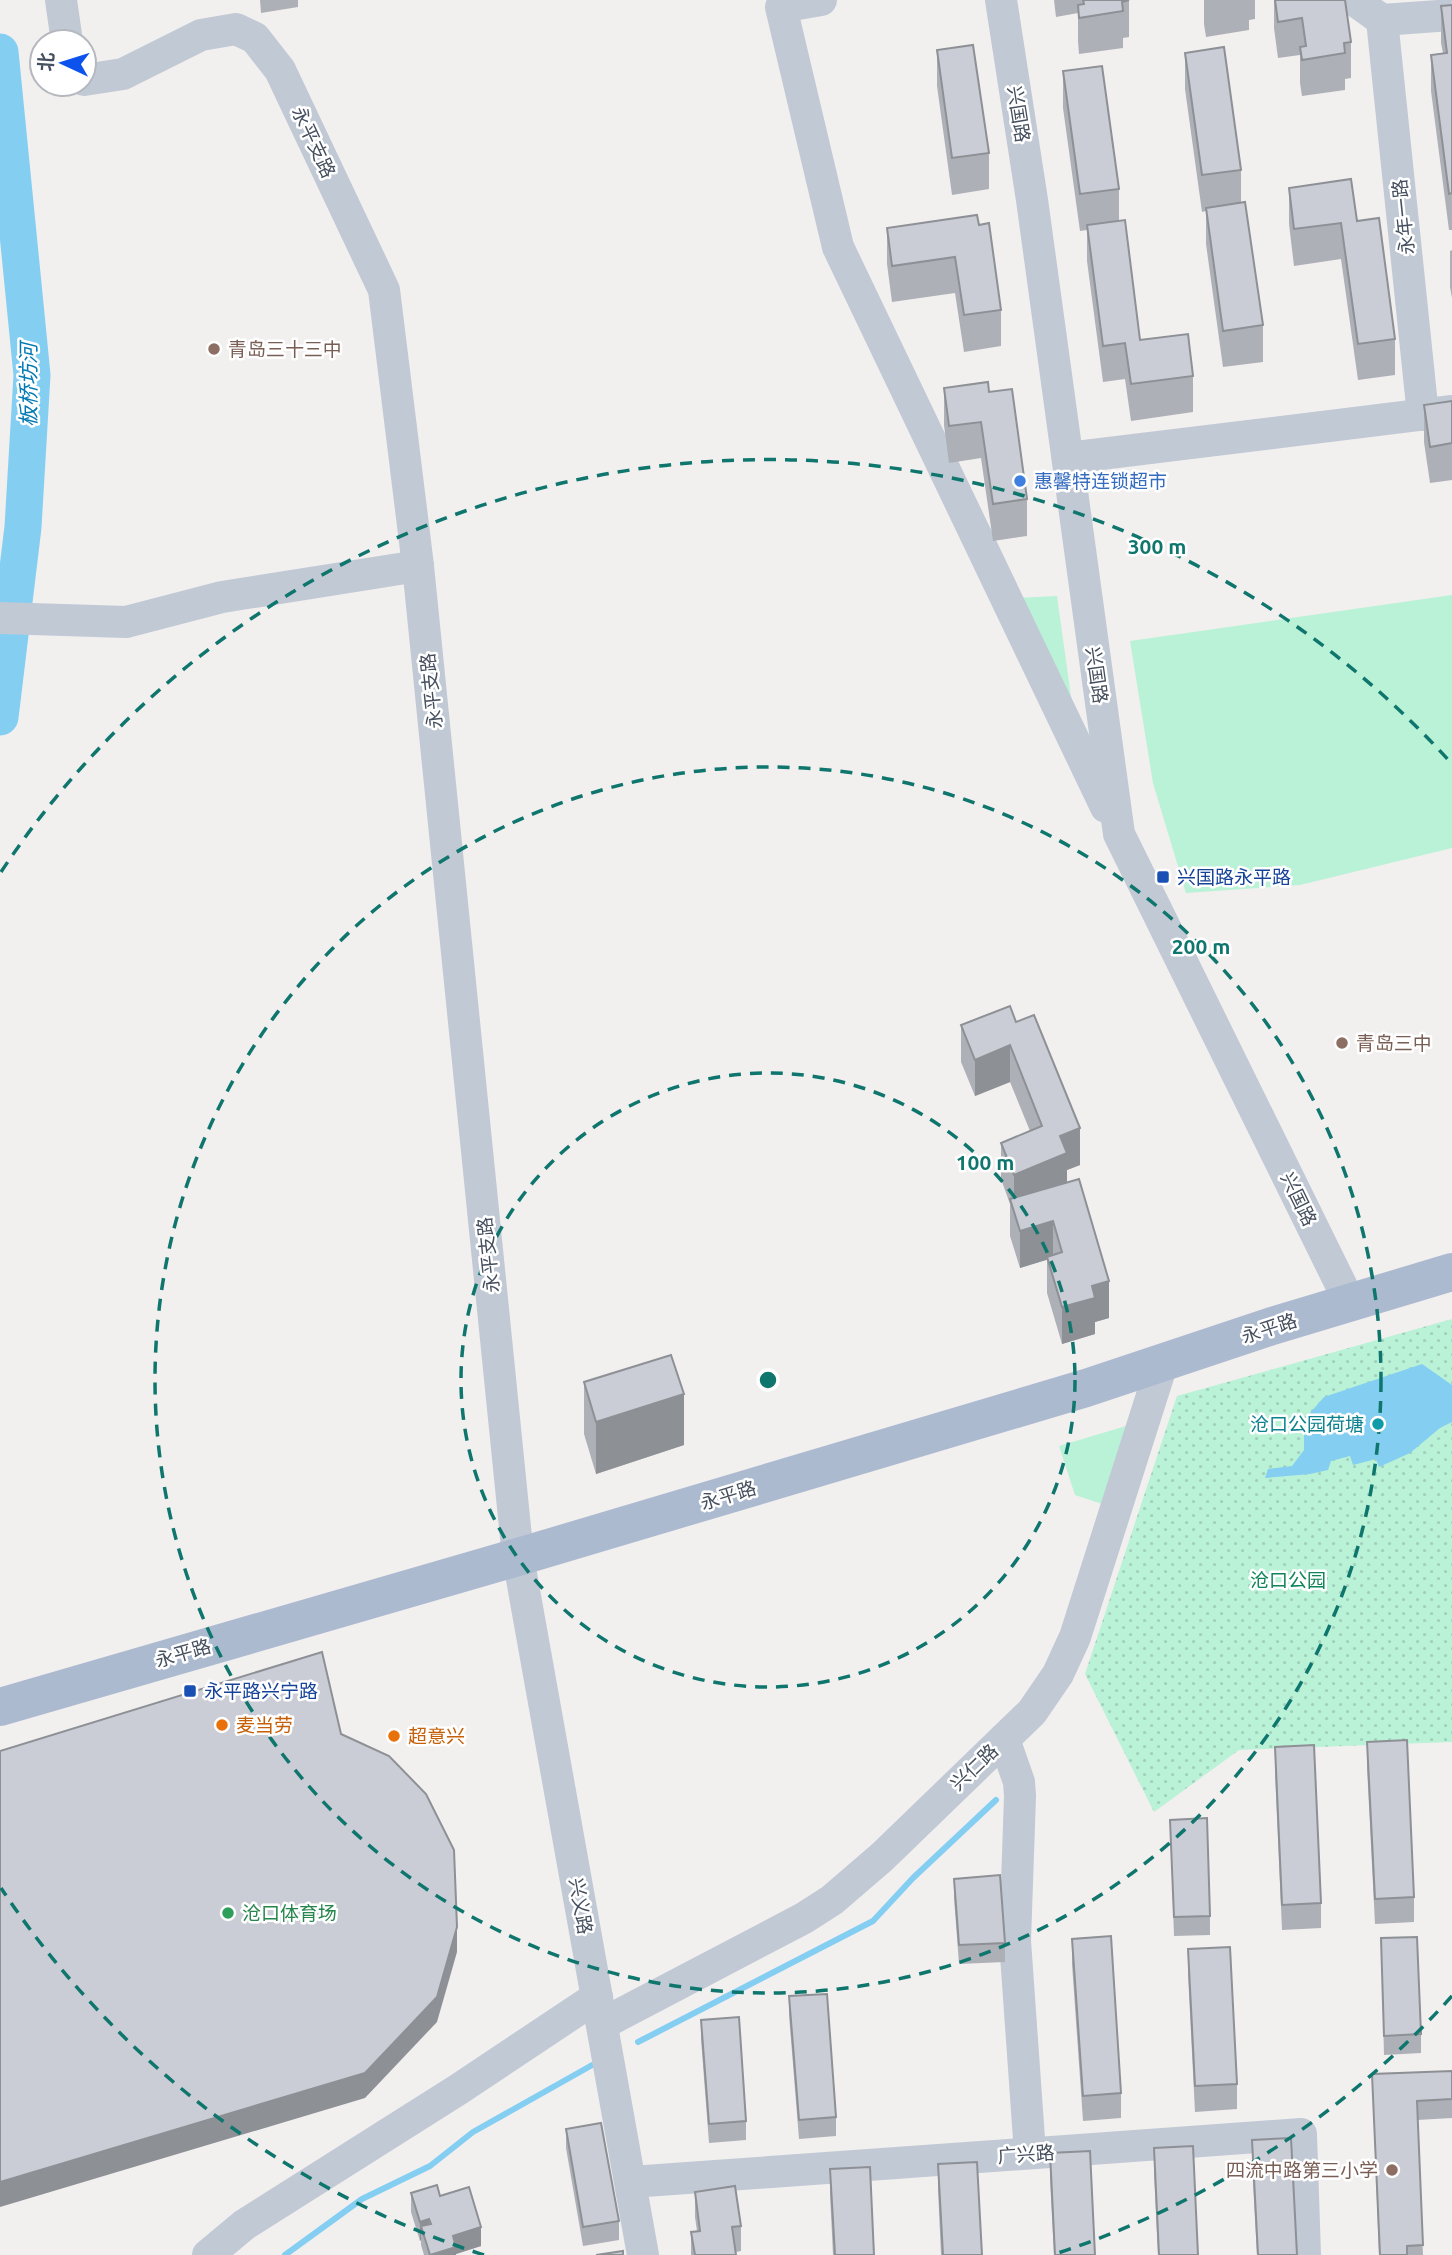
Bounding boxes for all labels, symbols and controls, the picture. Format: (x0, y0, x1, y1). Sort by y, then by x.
north arrow (28, 28, 98, 98)
text: 北 (34, 52, 58, 72)
street label: 兴国路 (1004, 84, 1034, 144)
street label: 永平支路 (288, 103, 340, 181)
street label: 永年一路 (1388, 178, 1418, 256)
place label: 青岛三十三中 (228, 338, 342, 360)
water label: 板桥坊河 (16, 339, 40, 427)
marker: 青岛三十三中 (206, 341, 222, 357)
place label: 惠馨特连锁超市 (1034, 470, 1167, 492)
marker: 惠馨特连锁超市 (1012, 473, 1028, 489)
text: 300 m (1128, 534, 1186, 558)
street label: 兴国路 (1082, 645, 1112, 705)
street label: 永平支路 (416, 652, 446, 730)
place label: 兴国路永平路 (1177, 866, 1291, 888)
marker: 兴国路永平路 (1155, 869, 1171, 885)
text: 200 m (1172, 934, 1230, 958)
place label: 青岛三中 (1356, 1032, 1432, 1054)
marker: 青岛三中 (1334, 1035, 1350, 1051)
text: 100 m (956, 1150, 1014, 1174)
street label: 兴国路 (1277, 1169, 1321, 1229)
street label: 永平支路 (473, 1216, 503, 1294)
street label: 永平路 (1238, 1309, 1300, 1347)
centre of rings (756, 1368, 780, 1392)
place label: 沧口公园荷塘 (1250, 1413, 1364, 1435)
marker: 沧口公园荷塘 (1370, 1416, 1386, 1432)
street label: 永平路 (698, 1476, 758, 1514)
park label: 沧口公园 (1250, 1569, 1326, 1591)
street label: 永平路 (153, 1635, 213, 1671)
place label: 永平路兴宁路 (204, 1680, 318, 1702)
marker: 永平路兴宁路 (182, 1683, 198, 1699)
place label: 麦当劳 (236, 1714, 293, 1736)
marker: 麦当劳 (214, 1717, 230, 1733)
place label: 超意兴 (408, 1725, 465, 1747)
marker: 超意兴 (386, 1728, 402, 1744)
street label: 兴仁路 (946, 1739, 1002, 1795)
street label: 兴义路 (565, 1876, 597, 1936)
place label: 沧口体育场 (242, 1902, 337, 1924)
marker: 沧口体育场 (220, 1905, 236, 1921)
street label: 广兴路 (997, 2141, 1055, 2167)
place label: 四流中路第三小学 (1226, 2159, 1378, 2181)
marker: 四流中路第三小学 (1384, 2162, 1400, 2178)

